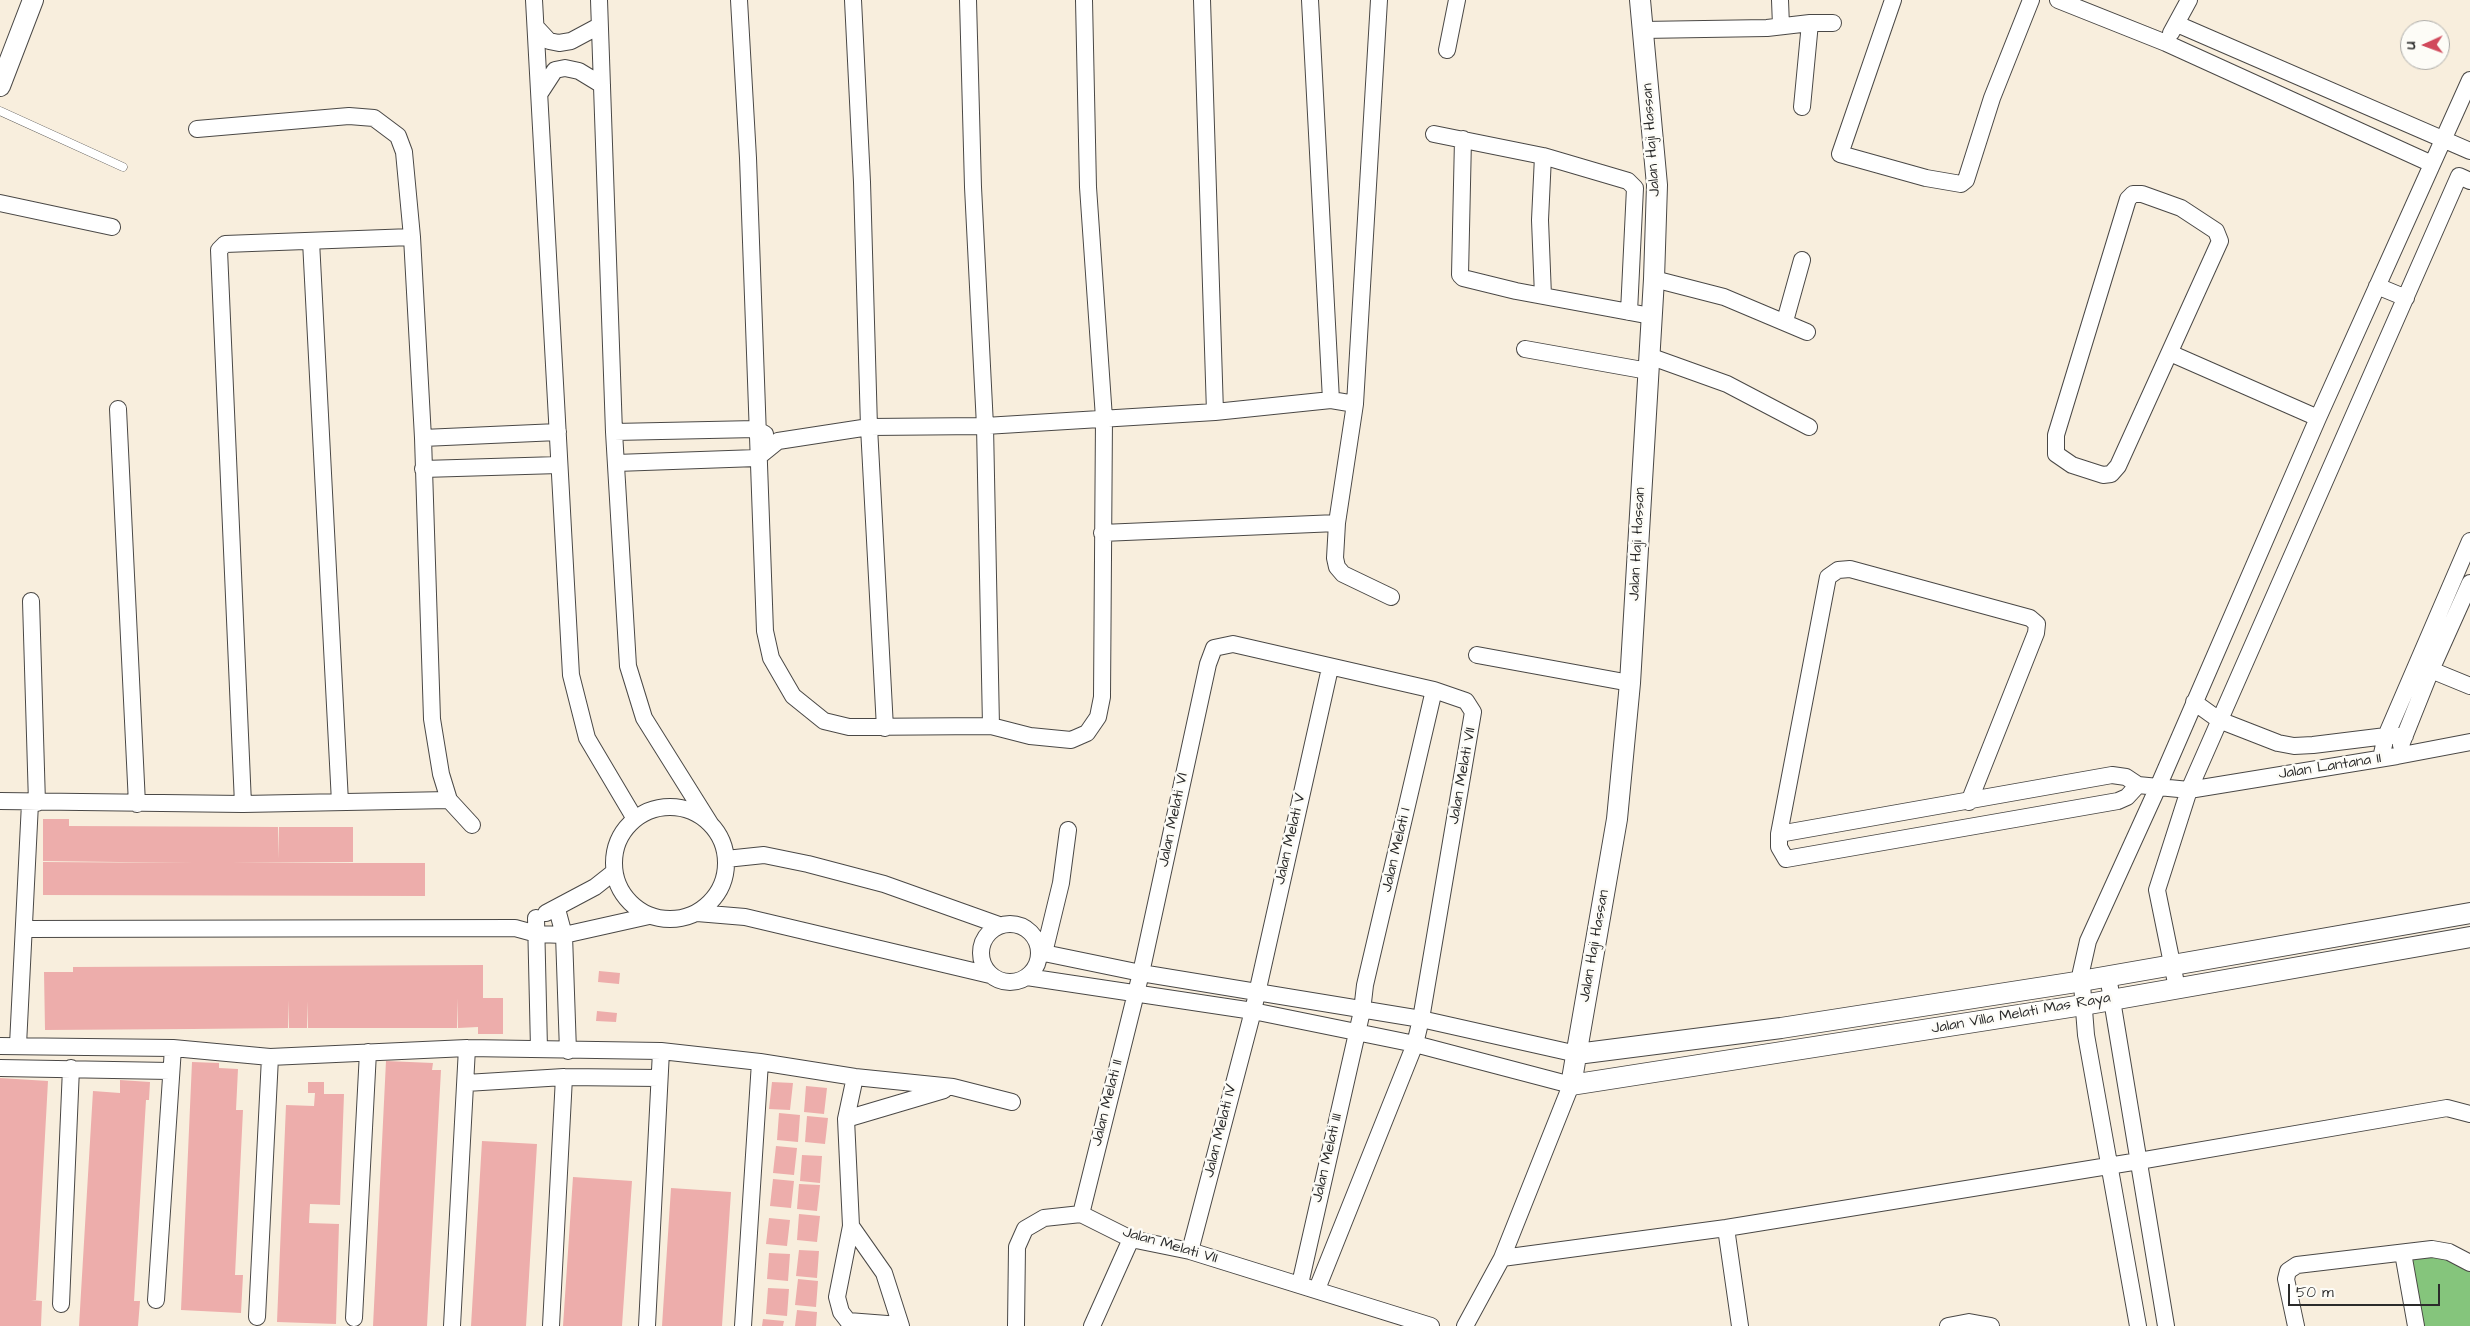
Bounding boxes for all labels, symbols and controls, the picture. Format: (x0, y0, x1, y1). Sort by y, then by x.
north arrow (2400, 20, 2450, 70)
text: U (2401, 41, 2421, 50)
street label: Jalan Haji Hassan (1639, 83, 1665, 197)
street label: Jalan Haji Hassan (1626, 487, 1650, 601)
street label: Jalan Melati VII (1446, 726, 1480, 826)
street label: Jalan Lantana II (2277, 750, 2383, 784)
street label: Jalan Melati VI (1155, 771, 1193, 869)
street label: Jalan Melati V (1272, 792, 1310, 886)
street label: Jalan Melati I (1379, 806, 1415, 894)
street label: Jalan Haji Hassan (1576, 888, 1614, 1004)
street label: Jalan Villa Melati Mas Raya (1930, 989, 2112, 1039)
street label: Jalan Melati II (1089, 1058, 1127, 1148)
street label: Jalan Melati IV (1201, 1082, 1241, 1180)
street label: Jalan Melati III (1309, 1112, 1347, 1204)
street label: Jalan Melati VII (1120, 1224, 1220, 1268)
scale bar (2290, 1274, 2442, 1306)
text: 50 m (2296, 1282, 2334, 1303)

